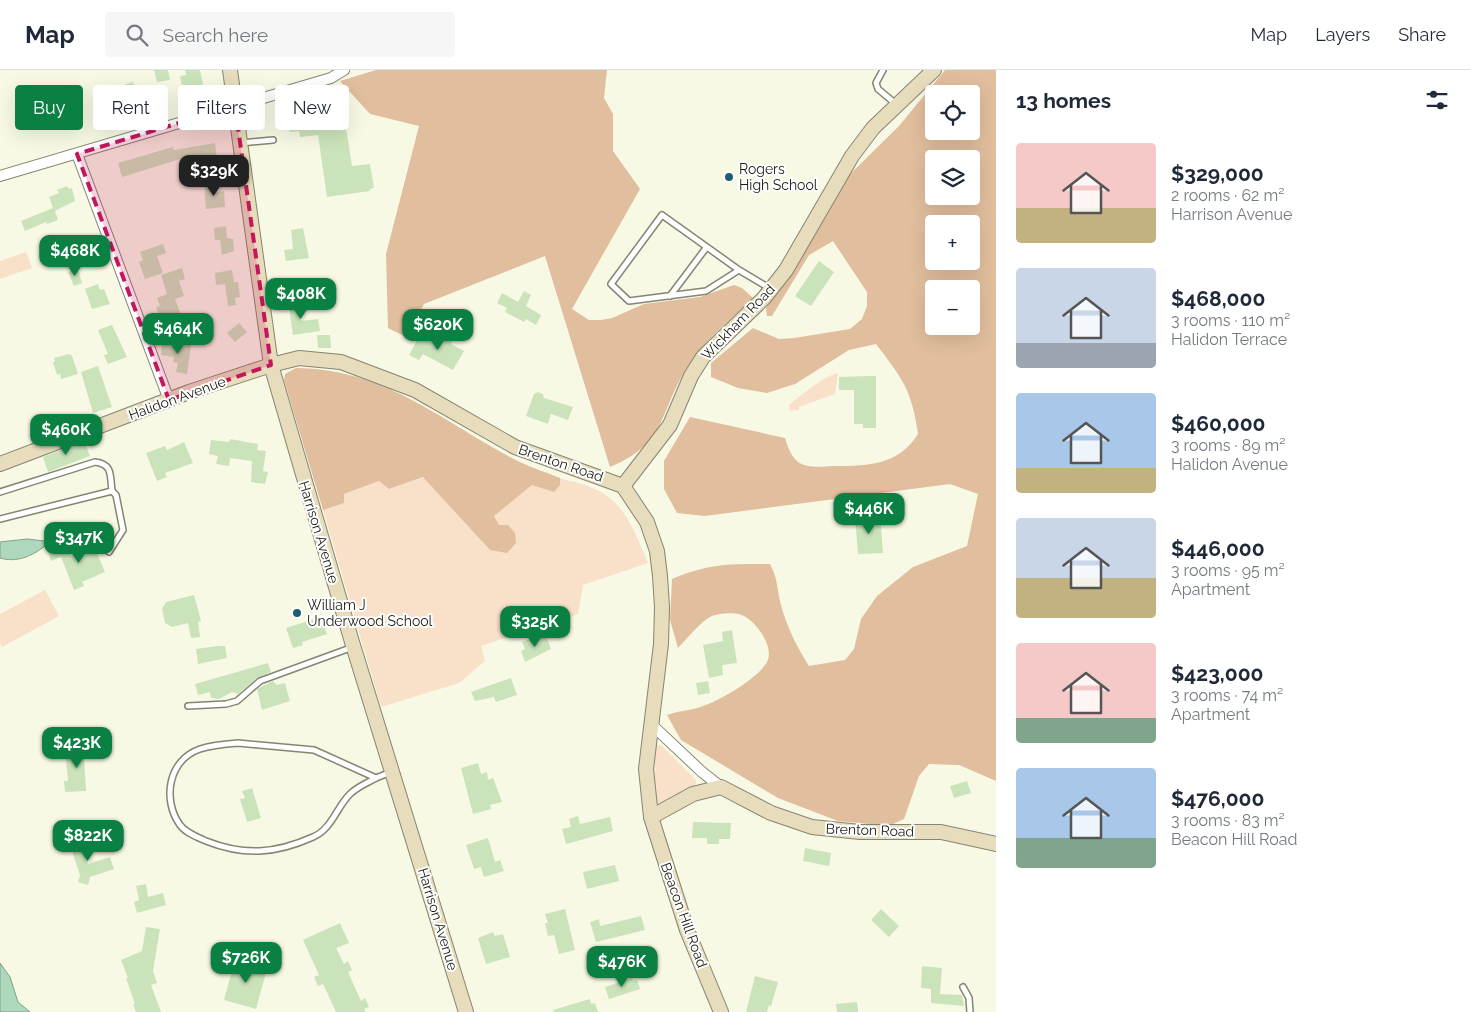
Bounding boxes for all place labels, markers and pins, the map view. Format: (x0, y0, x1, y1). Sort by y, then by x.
pin: $329K (179, 154, 249, 197)
place label: Rogers High School (739, 161, 818, 193)
marker: Rogers High School (723, 171, 735, 183)
pin: $468K (40, 234, 110, 277)
pin: $408K (266, 278, 336, 320)
pin: $620K (403, 308, 473, 351)
pin: $464K (143, 312, 213, 355)
pin: $460K (31, 414, 101, 456)
pin: $446K (834, 492, 904, 535)
pin: $347K (44, 522, 114, 564)
place label: William J Underwood School (307, 597, 433, 629)
pin: $325K (500, 606, 570, 648)
marker: William J Underwood School (291, 607, 303, 619)
pin: $423K (42, 726, 112, 769)
pin: $822K (53, 820, 123, 862)
pin: $726K (211, 942, 281, 984)
pin: $476K (587, 946, 657, 988)

